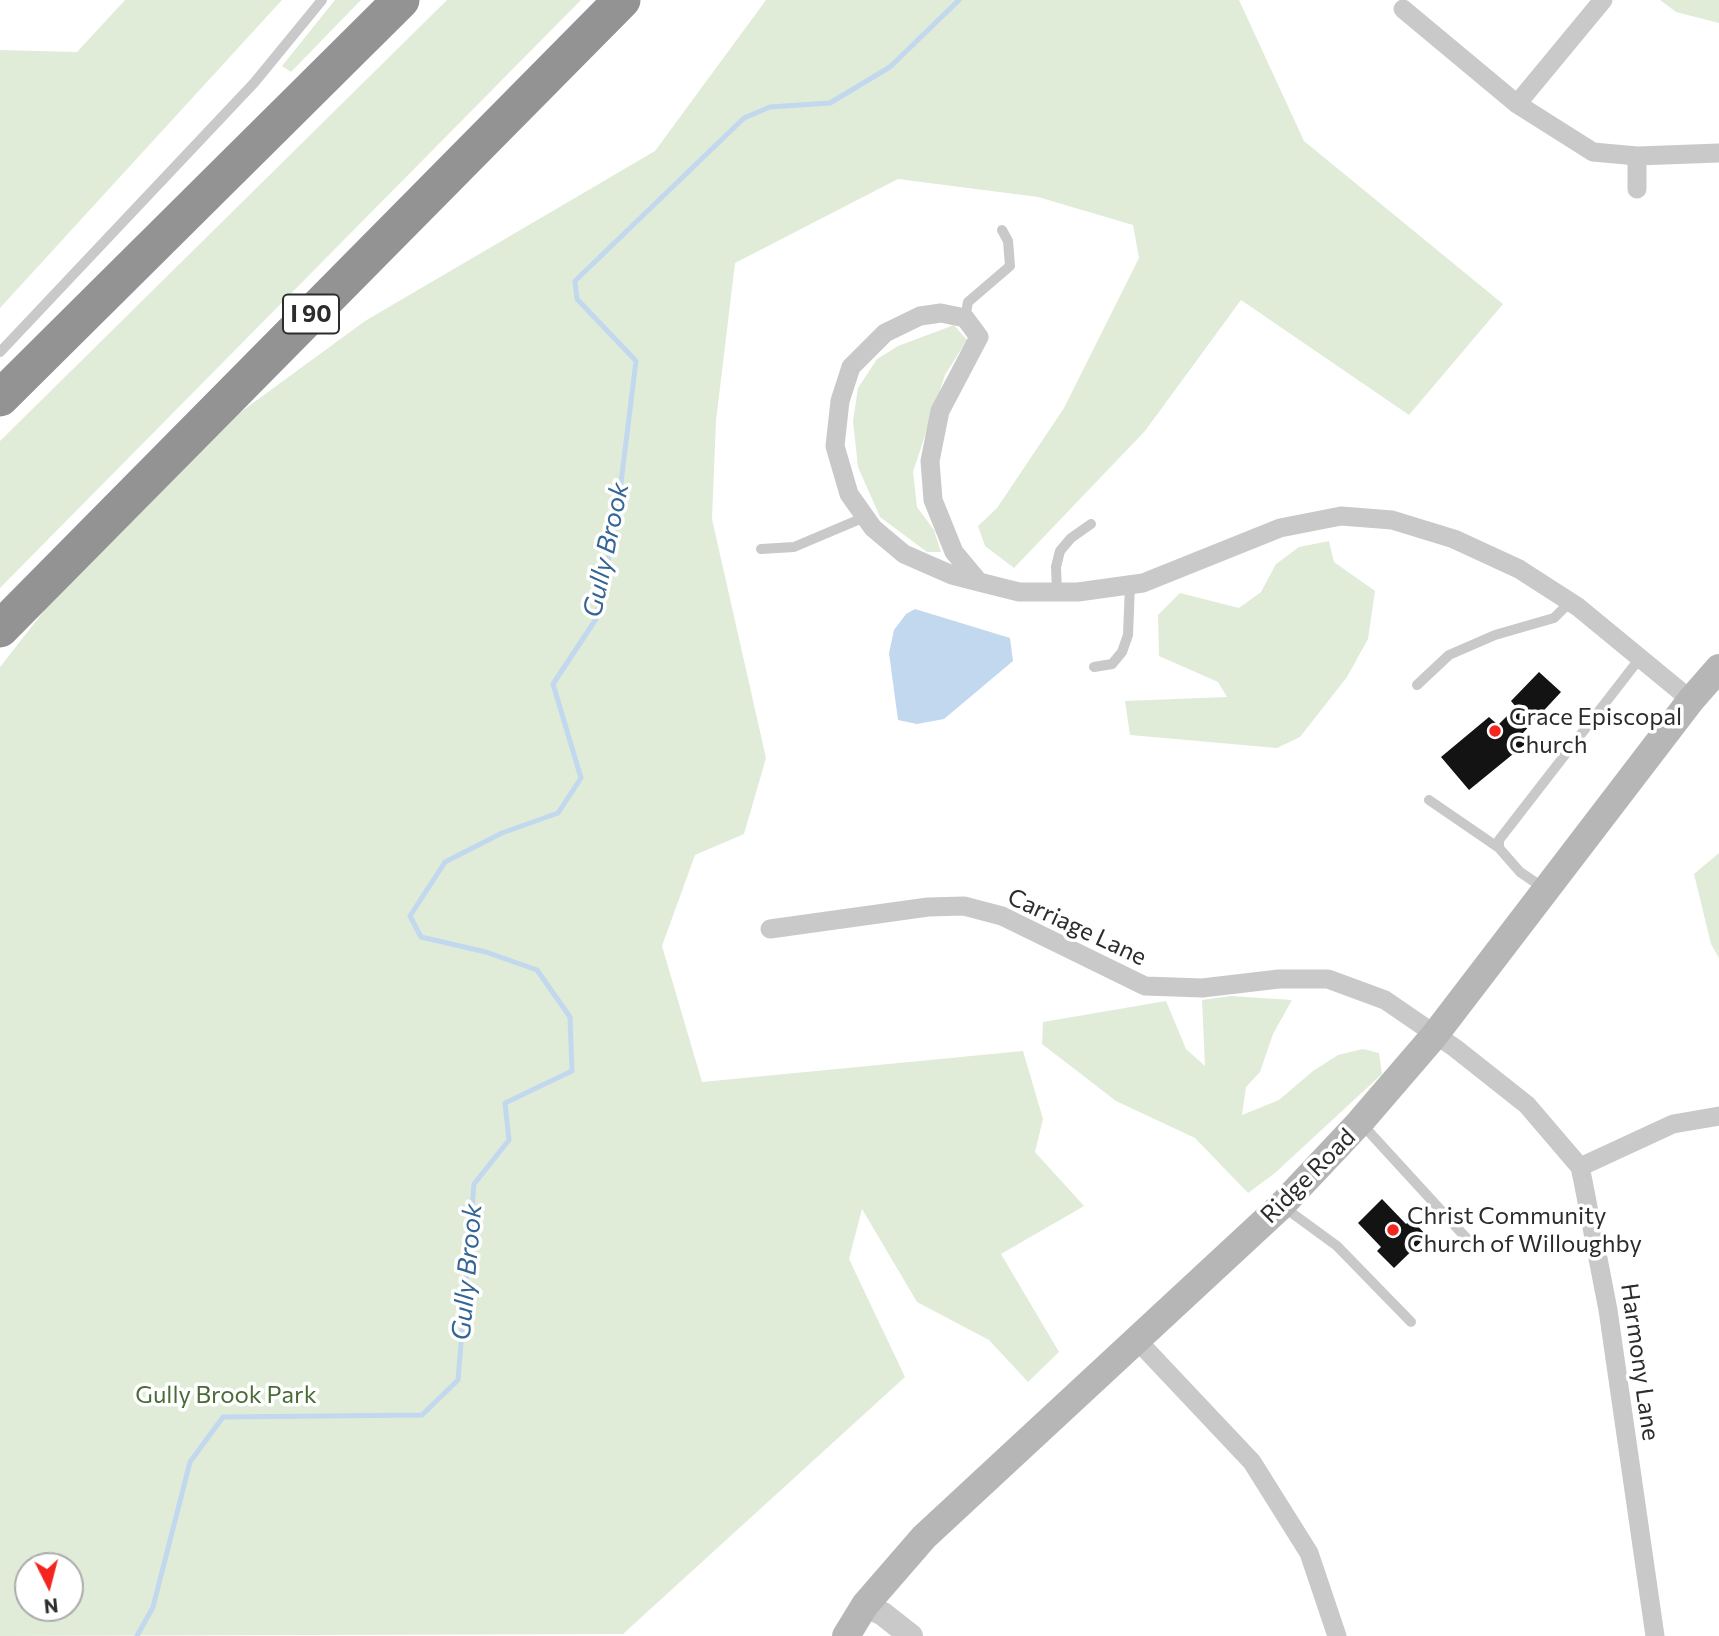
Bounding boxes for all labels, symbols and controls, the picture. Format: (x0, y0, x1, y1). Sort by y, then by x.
road number: I 90 (283, 294, 339, 334)
water label: Gully Brook (576, 480, 636, 620)
place label: Grace Episcopal Church (1509, 703, 1682, 759)
marker: Grace Episcopal Church (1487, 723, 1503, 739)
street label: Carriage Lane (1003, 882, 1151, 972)
street label: Ridge Road (1255, 1123, 1361, 1229)
water label: Gully Brook (445, 1202, 489, 1342)
place label: Christ Community Church of Willoughby (1407, 1202, 1642, 1258)
marker: Christ Community Church of Willoughby (1385, 1222, 1401, 1238)
street label: Harmony Lane (1615, 1281, 1665, 1443)
park label: Gully Brook Park (135, 1381, 317, 1409)
north arrow (14, 1552, 84, 1622)
text: N (43, 1594, 59, 1619)

